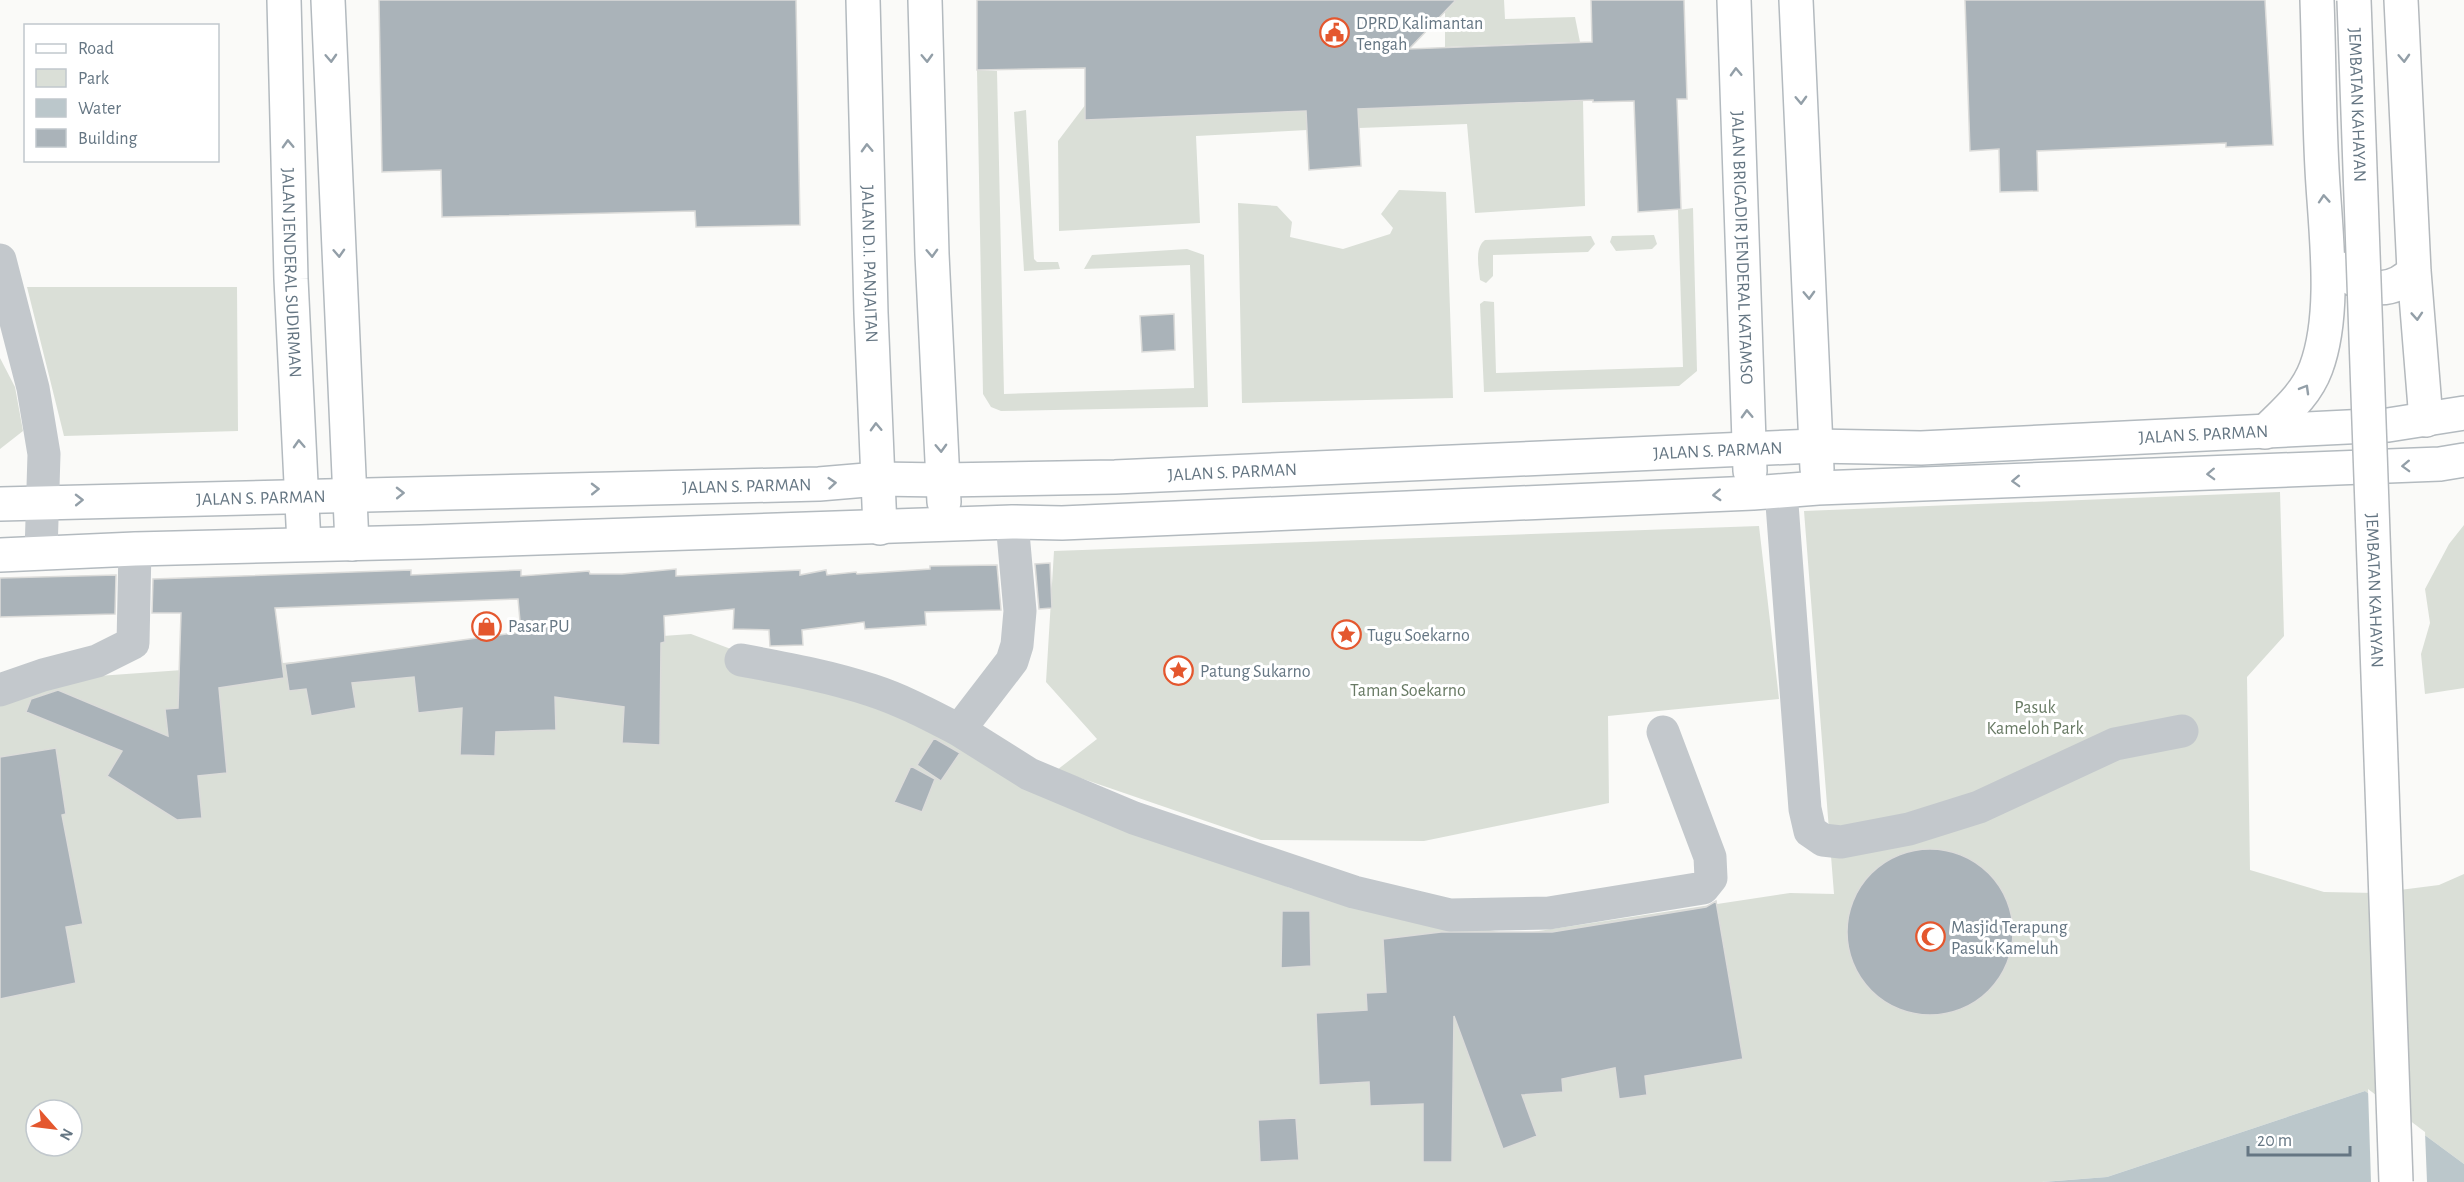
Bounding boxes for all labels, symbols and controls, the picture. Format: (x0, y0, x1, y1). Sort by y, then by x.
place label: DPRD Kalimantan Tengah (1356, 15, 1483, 54)
public building icon: DPRD Kalimantan Tengah (1319, 17, 1351, 49)
legend (24, 24, 219, 162)
street label: JEMBATAN KAHAYAN (2345, 27, 2368, 183)
text: Road (78, 40, 114, 58)
one-way arrow (324, 54, 337, 63)
one-way arrow (920, 54, 933, 63)
one-way arrow (2397, 54, 2410, 63)
one-way arrow (1730, 68, 1742, 77)
text: Park (78, 70, 110, 88)
one-way arrow (1794, 96, 1807, 105)
text: Water (78, 100, 121, 118)
street label: JALAN BRIGADIR JENDERAL KATAMSO (1728, 111, 1755, 385)
text: Building (78, 130, 138, 148)
one-way arrow (281, 140, 294, 149)
one-way arrow (860, 144, 873, 153)
street label: JALAN JENDERAL SUDIRMAN (278, 168, 304, 378)
street label: JALAN D.I. PANJAITAN (858, 185, 880, 343)
one-way arrow (2317, 194, 2330, 203)
one-way arrow (333, 249, 346, 258)
one-way arrow (926, 249, 939, 258)
one-way arrow (1803, 291, 1815, 300)
one-way arrow (2411, 312, 2424, 321)
one-way arrow (2297, 385, 2309, 395)
one-way arrow (1741, 410, 1753, 419)
one-way arrow (869, 423, 882, 432)
street label: JALAN S. PARMAN (2138, 423, 2269, 447)
one-way arrow (292, 439, 305, 448)
street label: JALAN S. PARMAN (1653, 439, 1783, 463)
one-way arrow (934, 444, 947, 453)
one-way arrow (2401, 459, 2410, 472)
street label: JALAN S. PARMAN (1167, 461, 1298, 485)
one-way arrow (2207, 468, 2216, 481)
one-way arrow (2012, 475, 2021, 487)
street label: JALAN S. PARMAN (682, 476, 812, 497)
one-way arrow (828, 477, 837, 490)
one-way arrow (591, 483, 600, 496)
one-way arrow (396, 487, 405, 499)
street label: JALAN S. PARMAN (196, 488, 326, 509)
one-way arrow (1712, 489, 1721, 501)
one-way arrow (75, 494, 84, 507)
street label: JEMBATAN KAHAYAN (2362, 513, 2386, 668)
shop icon: Pasar PU (471, 610, 503, 642)
place label: Pasar PU (508, 618, 569, 636)
place icon: Tugu Soekarno (1330, 619, 1362, 651)
place label: Tugu Soekarno (1367, 627, 1470, 645)
place icon: Patung Sukarno (1163, 655, 1195, 687)
place label: Patung Sukarno (1200, 663, 1311, 681)
park label: Taman Soekarno (1350, 682, 1466, 700)
park label: Pasuk Kameloh Park (1986, 699, 2084, 738)
place label: Masjid Terapung Pasuk Kameluh (1951, 919, 2068, 958)
mosque icon: Masjid Terapung Pasuk Kameluh (1914, 921, 1946, 953)
north arrow (24, 1098, 84, 1158)
scale bar (2248, 1119, 2350, 1157)
text: N (57, 1126, 76, 1143)
text: 20 m (2257, 1132, 2292, 1150)

